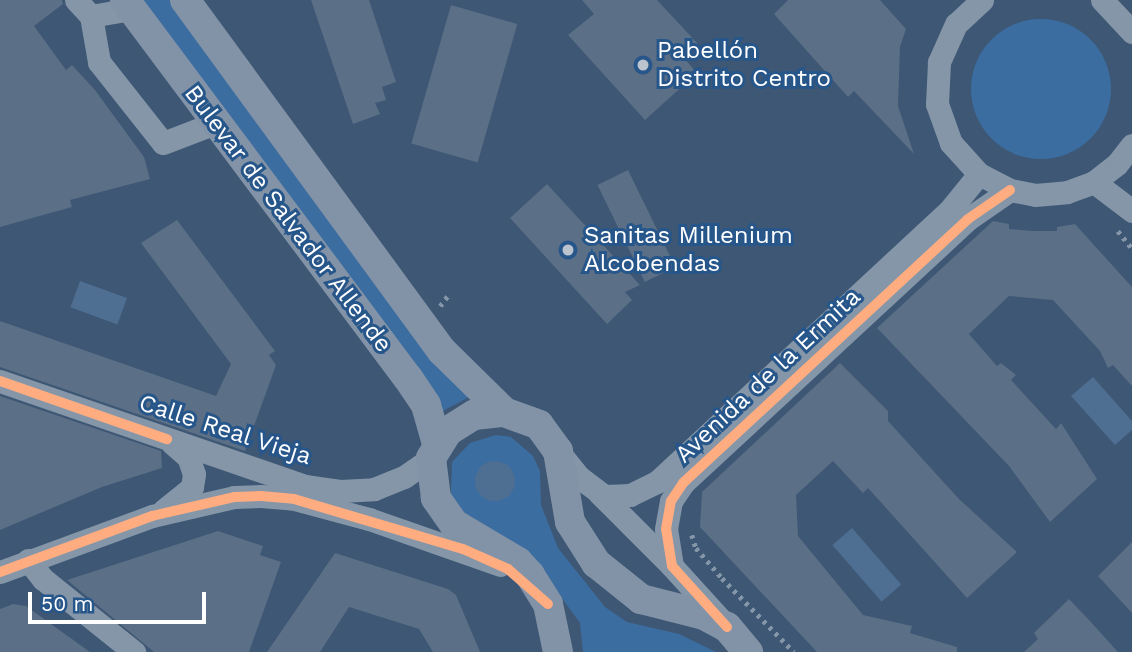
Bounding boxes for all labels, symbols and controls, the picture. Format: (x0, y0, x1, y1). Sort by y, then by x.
place label: Pabellón Distrito Centro (657, 37, 831, 93)
marker: Pabellón Distrito Centro (635, 57, 651, 73)
street label: Bulevar de Salvador Allende (177, 79, 399, 359)
place label: Sanitas Millenium Alcobendas (584, 222, 793, 278)
marker: Sanitas Millenium Alcobendas (558, 240, 578, 260)
street label: Avenida de la Ermita (669, 282, 867, 470)
street label: Calle Real Vieja (134, 388, 316, 472)
scale bar (32, 578, 210, 622)
text: 50 m (41, 591, 93, 616)

